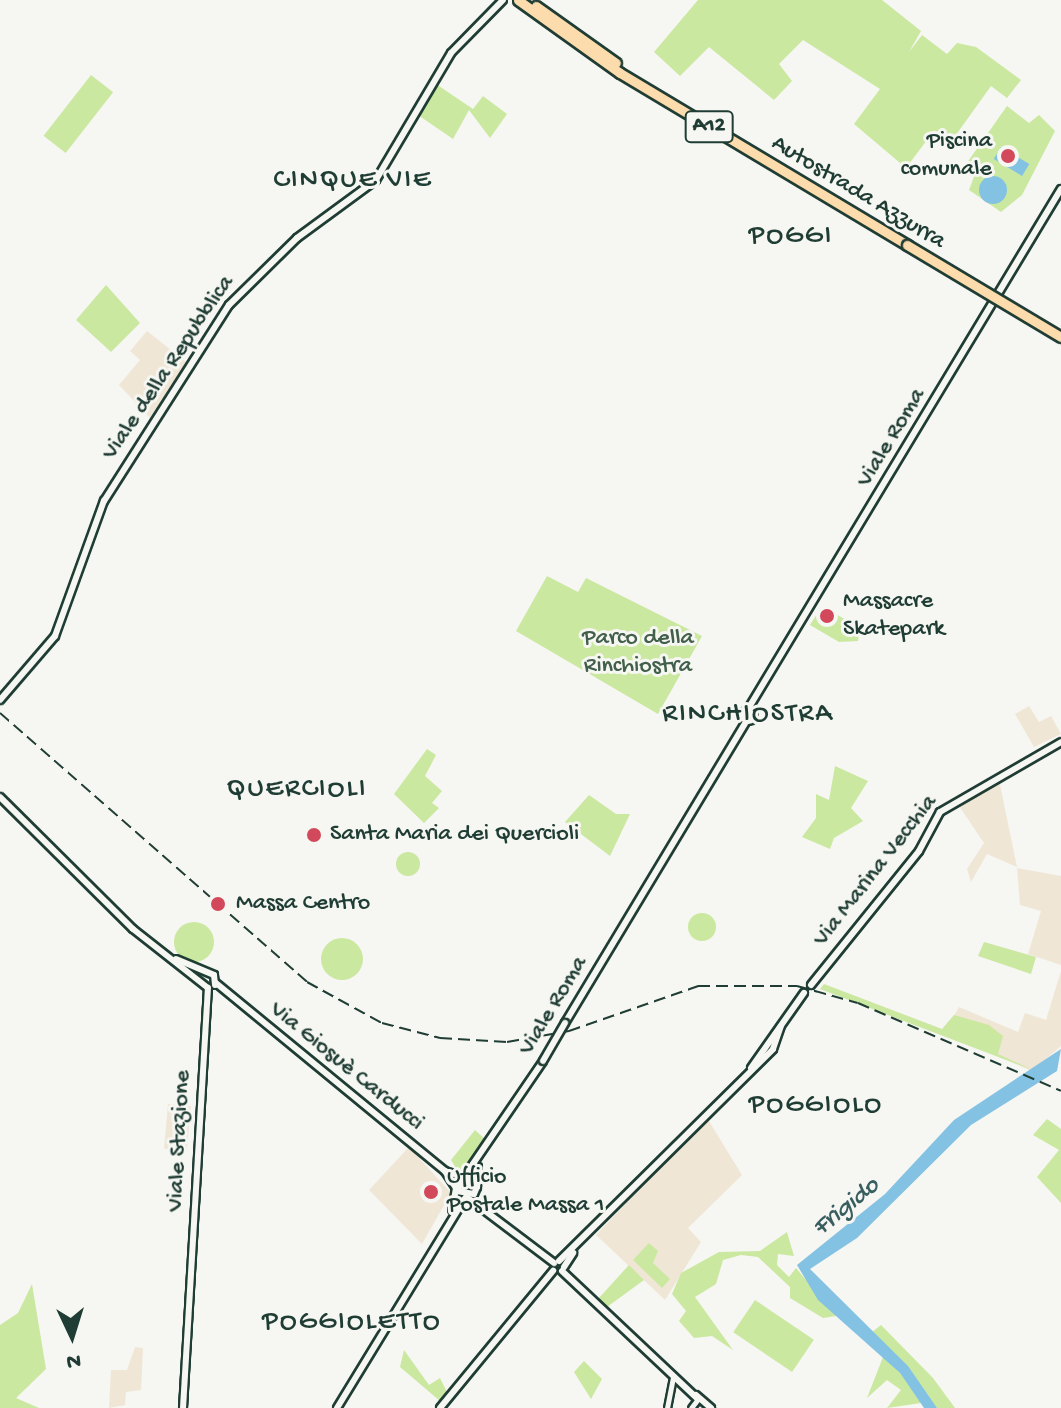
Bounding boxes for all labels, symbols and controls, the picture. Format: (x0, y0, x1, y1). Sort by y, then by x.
road number: A12 (683, 109, 735, 145)
place label: Piscina comunale (901, 128, 992, 184)
street label: Autostrada Azzurra (766, 130, 950, 256)
marker: Piscina comunale (999, 147, 1017, 165)
district label: CINQUE VIE (274, 164, 432, 198)
district label: POGGI (749, 220, 833, 254)
street label: Viale della Repubblica (97, 270, 241, 466)
street label: Viale Roma (851, 383, 933, 493)
place label: Massacre Skatepark (843, 588, 945, 644)
marker: Massacre Skatepark (818, 607, 836, 625)
park label: Parco della Rinchiostra (582, 625, 694, 681)
district label: RINCHIOSTRA (662, 698, 834, 732)
district label: QUERCIOLI (227, 773, 367, 807)
street label: Via Marina Vecchia (808, 789, 944, 953)
place label: Santa Maria dei Quercioli (330, 821, 579, 849)
marker: Santa Maria dei Quercioli (305, 826, 323, 844)
place label: Massa Centro (236, 890, 370, 918)
marker: Massa Centro (207, 893, 229, 915)
street label: Viale Roma (513, 951, 595, 1061)
street label: Via Giosuè Carducci (263, 996, 429, 1138)
street label: Viale Stazione (162, 1070, 198, 1212)
district label: POGGIOLO (749, 1089, 883, 1123)
place label: Ufficio Postale Massa 1 (447, 1164, 604, 1220)
water label: Frigido (807, 1172, 887, 1244)
marker: Ufficio Postale Massa 1 (422, 1183, 440, 1201)
north arrow (32, 1296, 112, 1376)
district label: POGGIOLETTO (262, 1306, 442, 1340)
text: N (66, 1346, 82, 1373)

